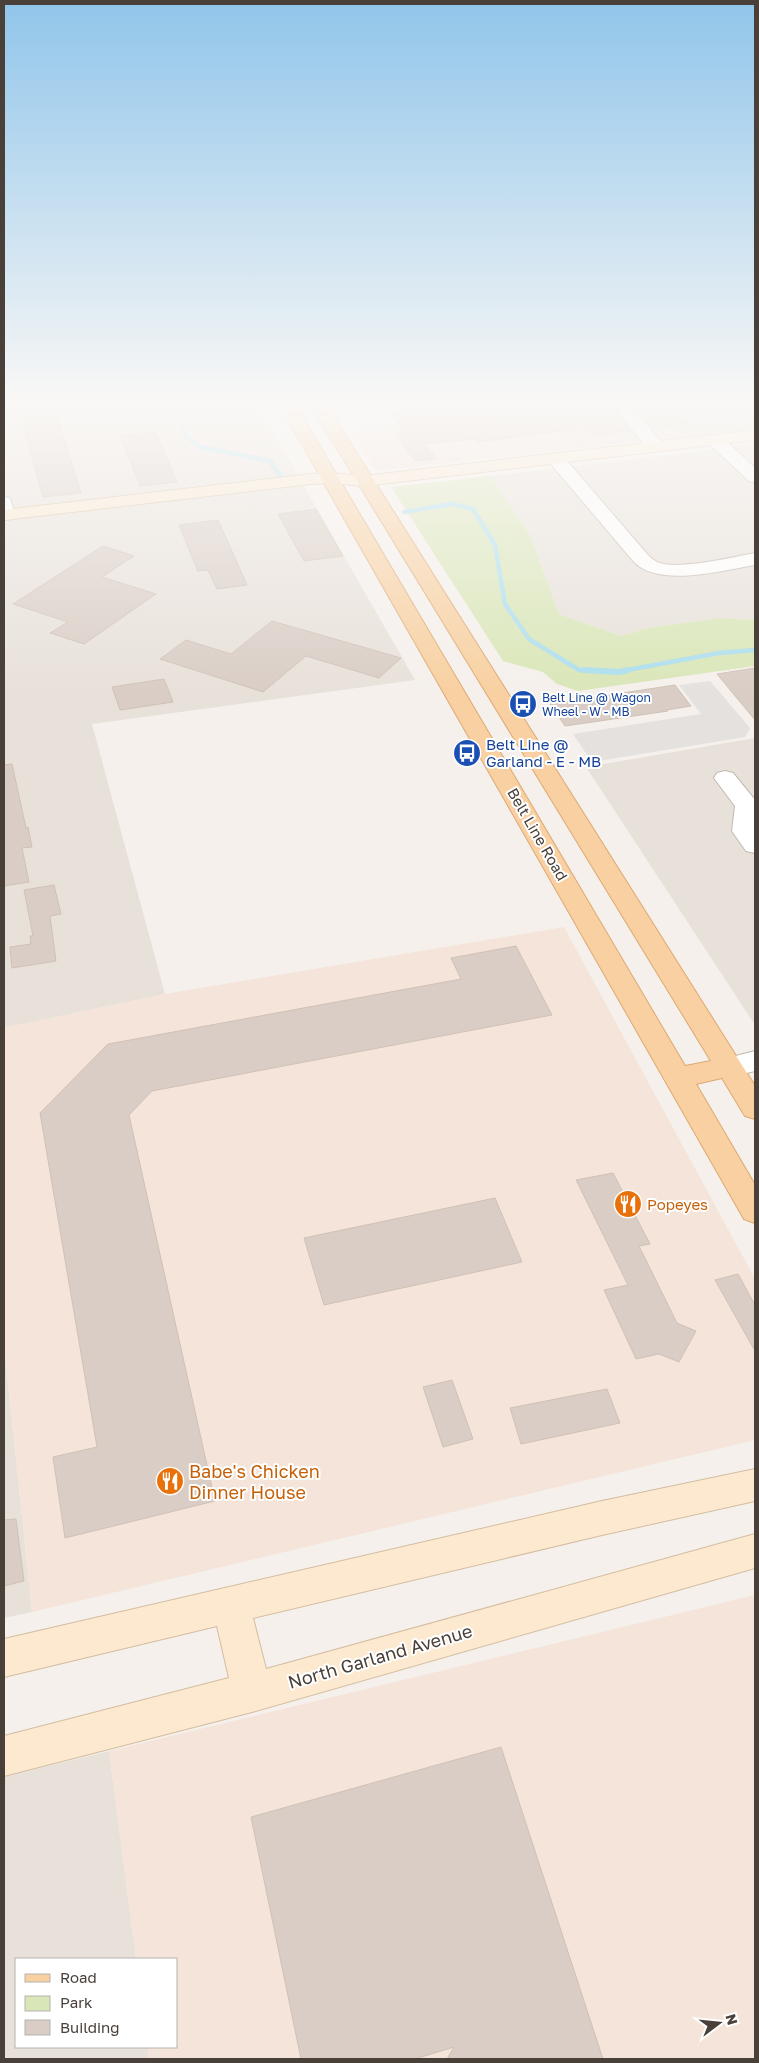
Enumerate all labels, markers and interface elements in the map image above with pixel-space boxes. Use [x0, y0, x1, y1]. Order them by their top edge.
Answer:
bus stop icon: Belt Line @ Wagon Wheel - W - MB [508, 689, 538, 719]
place label: Belt Line @ Wagon Wheel - W - MB [542, 690, 651, 719]
place label: Belt Line @ Garland - E - MB [486, 735, 601, 770]
bus stop icon: Belt Line @ Garland - E - MB [452, 738, 482, 768]
street label: Belt Line Road [504, 784, 572, 884]
restaurant icon: Popeyes [613, 1189, 643, 1219]
place label: Popeyes [647, 1195, 708, 1213]
place label: Babe's Chicken Dinner House [189, 1460, 320, 1503]
restaurant icon: Babe's Chicken Dinner House [155, 1466, 185, 1496]
street label: North Garland Avenue [285, 1619, 475, 1693]
legend [15, 1958, 178, 2048]
text: Road [60, 1968, 97, 1986]
text: Park [60, 1993, 93, 2011]
north arrow [694, 1998, 744, 2048]
text: N [722, 2012, 742, 2027]
text: Building [60, 2018, 120, 2036]

